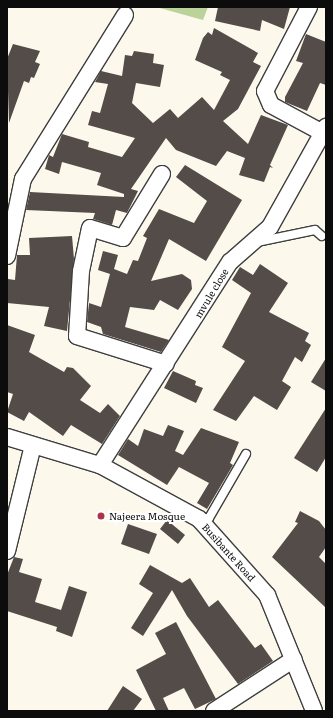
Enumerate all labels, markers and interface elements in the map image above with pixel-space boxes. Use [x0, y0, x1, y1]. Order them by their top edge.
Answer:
street label: mvule close [192, 266, 230, 320]
place label: Najeera Mosque [109, 510, 185, 522]
marker: Najeera Mosque [96, 511, 106, 521]
street label: Busibante Road [200, 521, 258, 583]

